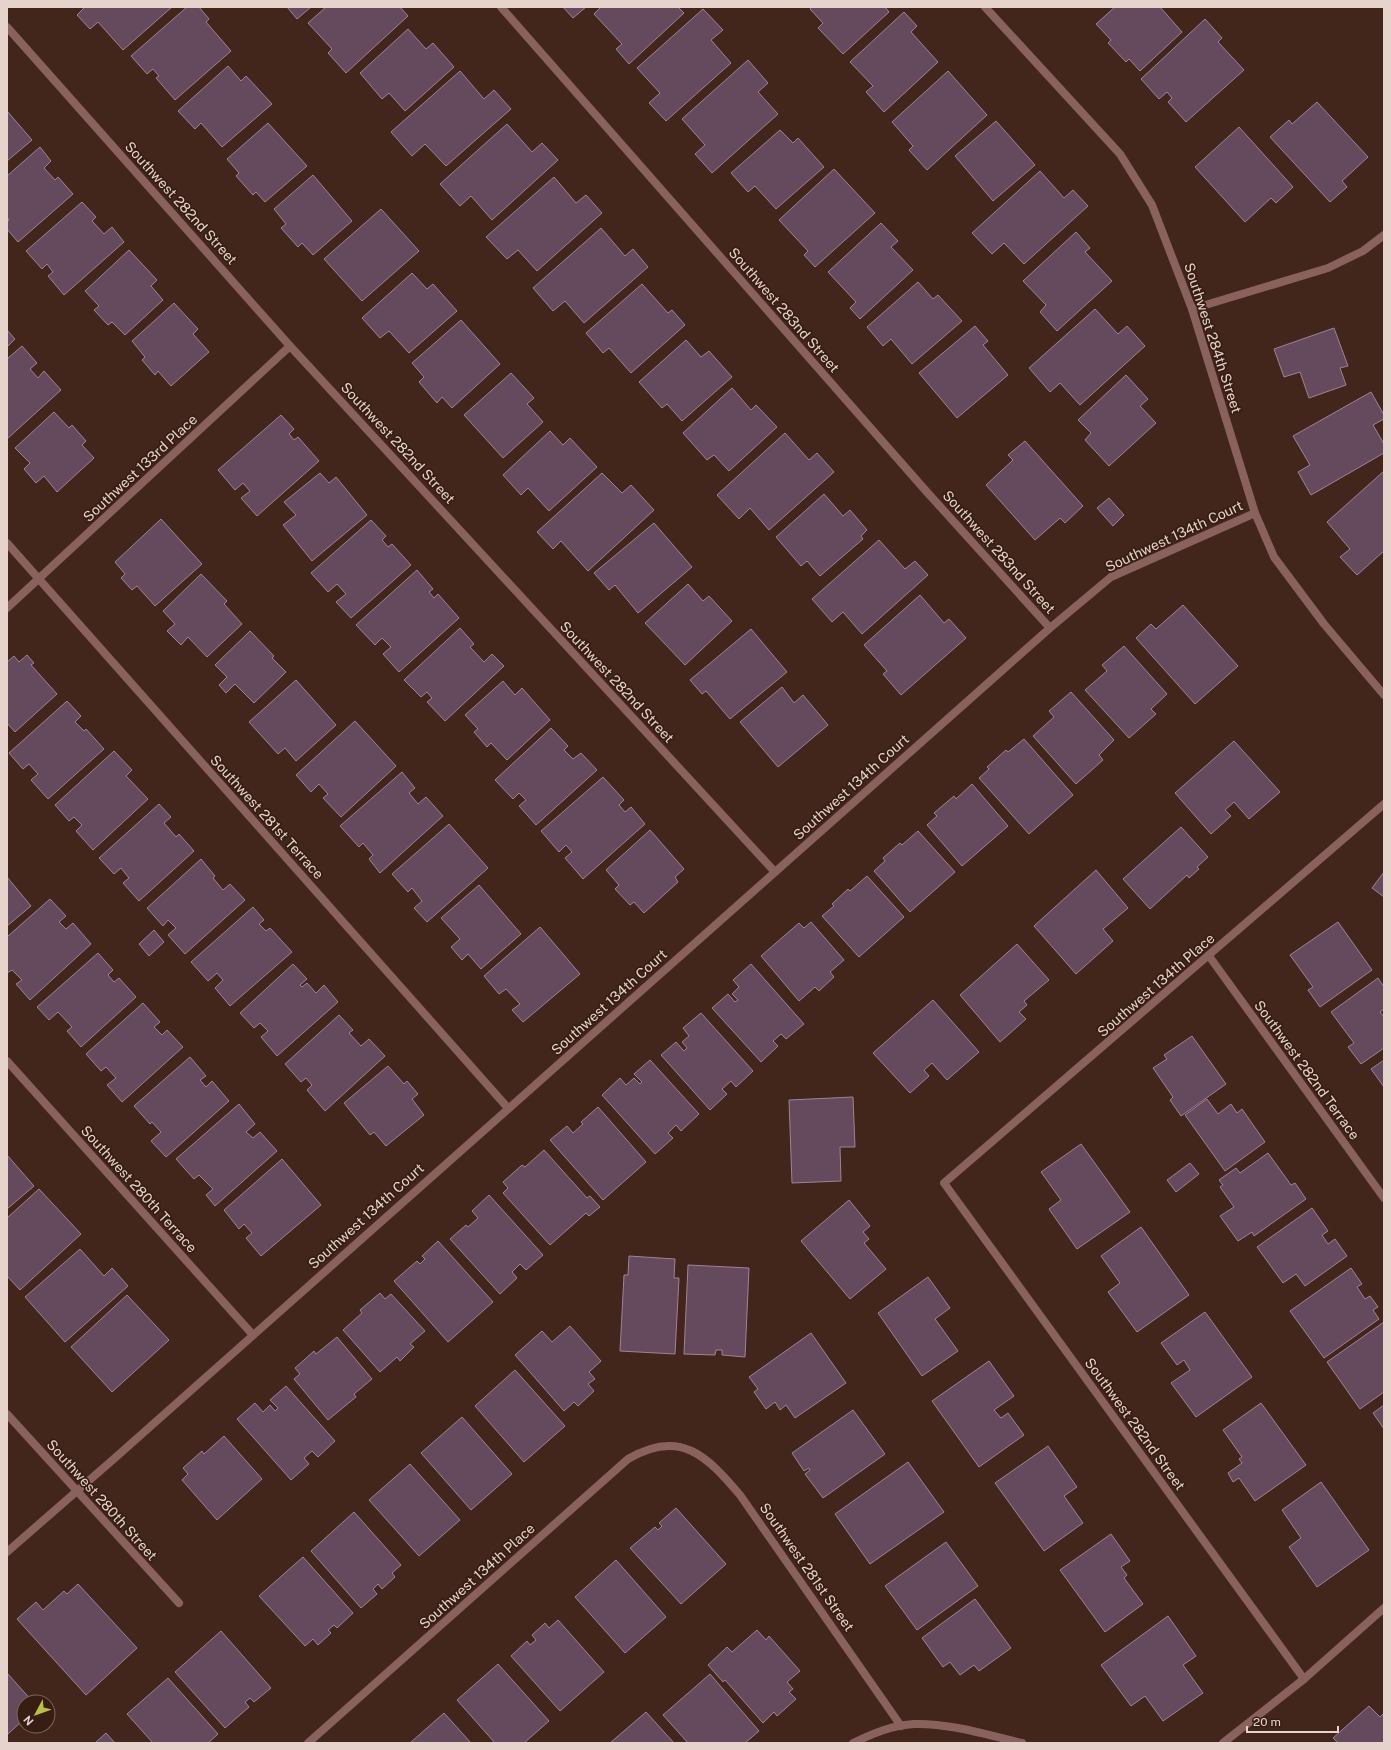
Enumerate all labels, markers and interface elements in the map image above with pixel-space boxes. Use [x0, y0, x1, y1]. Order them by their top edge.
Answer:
street label: Southwest 282nd Street [122, 138, 240, 268]
street label: Southwest 283nd Street [725, 244, 843, 376]
street label: Southwest 284th Street [1181, 261, 1245, 415]
street label: Southwest 282nd Street [338, 379, 458, 507]
street label: Southwest 133rd Place [80, 411, 200, 525]
street label: Southwest 283nd Street [940, 487, 1058, 617]
street label: Southwest 134th Court [1103, 497, 1245, 575]
street label: Southwest 282nd Street [557, 618, 677, 746]
street label: Southwest 134th Court [790, 731, 912, 843]
street label: Southwest 281st Terrace [207, 752, 327, 882]
street label: Southwest 134th Place [1094, 930, 1218, 1040]
street label: Southwest 134th Court [548, 946, 670, 1058]
street label: Southwest 282nd Terrace [1251, 997, 1363, 1143]
street label: Southwest 280th Terrace [78, 1122, 200, 1256]
street label: Southwest 134th Court [305, 1160, 427, 1272]
street label: Southwest 282nd Street [1082, 1355, 1188, 1493]
street label: Southwest 280th Street [44, 1436, 160, 1564]
street label: Southwest 281st Street [757, 1500, 857, 1634]
street label: Southwest 134th Place [416, 1520, 538, 1632]
north arrow [16, 1694, 56, 1734]
scale bar [1247, 1708, 1338, 1734]
text: N [21, 1713, 36, 1728]
text: 20 m [1253, 1715, 1281, 1729]

